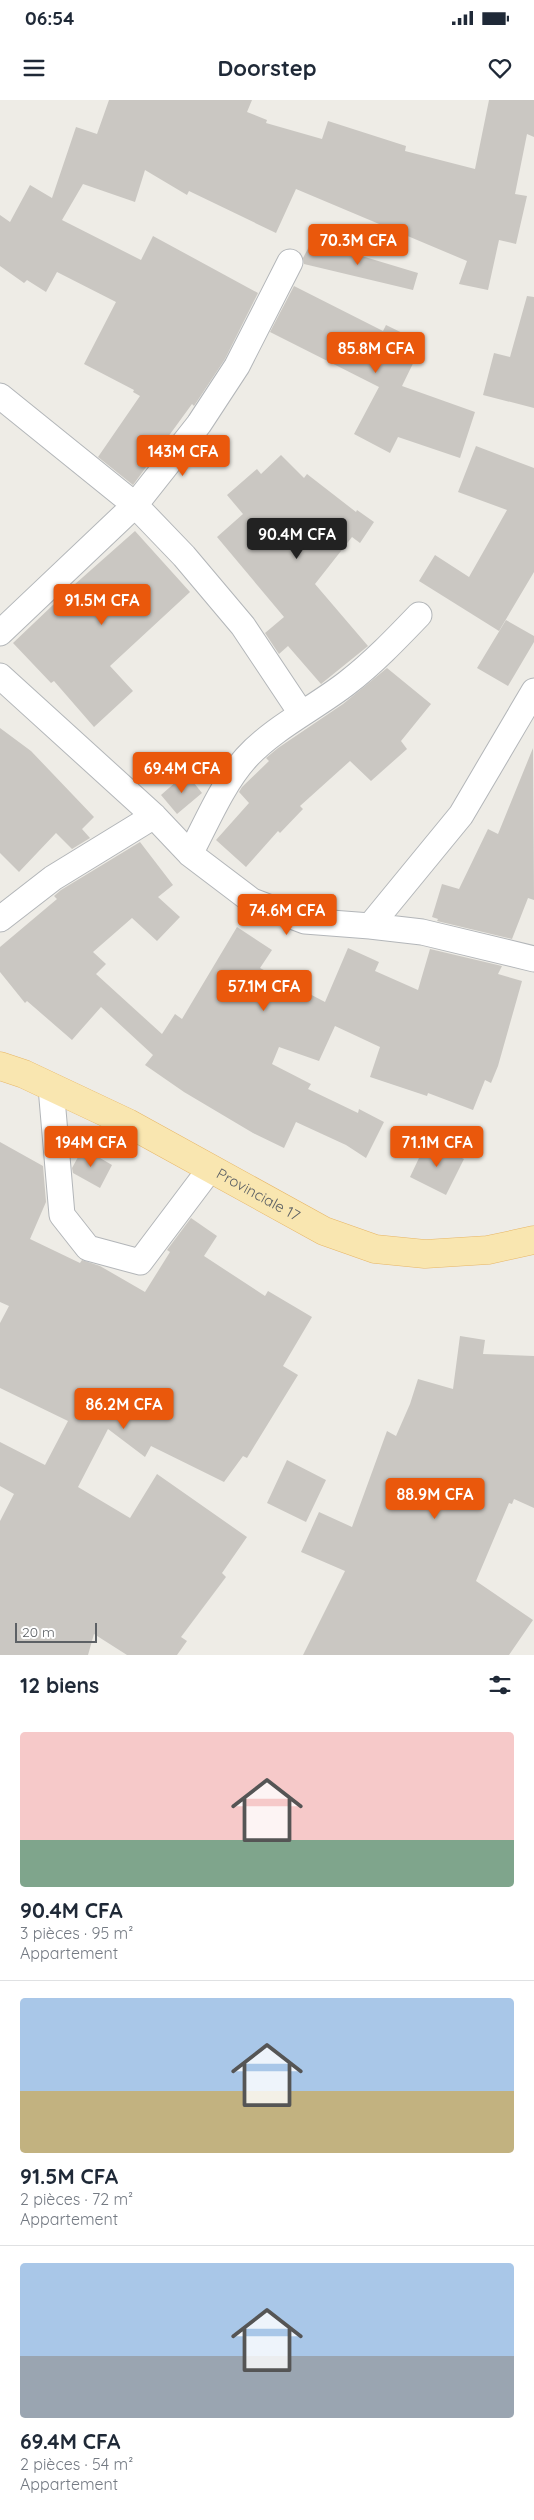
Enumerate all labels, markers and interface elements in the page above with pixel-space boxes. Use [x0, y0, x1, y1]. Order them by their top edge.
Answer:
text: 06:54 [25, 6, 74, 30]
icon: menu [20, 54, 48, 82]
text: Doorstep [217, 54, 317, 82]
icon: heart [486, 54, 514, 82]
pin: 70.3M CFA [301, 224, 415, 266]
text: 70.3M CFA [319, 230, 397, 250]
pin: 85.8M CFA [319, 332, 433, 374]
text: 85.8M CFA [338, 338, 414, 358]
pin: 143M CFA [131, 434, 235, 477]
text: 143M CFA [148, 441, 218, 461]
pin: 90.4M CFA [240, 518, 354, 560]
text: 90.4M CFA [258, 524, 336, 544]
pin: 91.5M CFA [45, 584, 159, 626]
text: 91.5M CFA [65, 590, 139, 610]
pin: 69.4M CFA [125, 752, 239, 794]
text: 69.4M CFA [144, 758, 220, 778]
pin: 74.6M CFA [230, 894, 344, 936]
text: 74.6M CFA [249, 900, 325, 920]
pin: 57.1M CFA [207, 970, 321, 1012]
text: 57.1M CFA [228, 976, 300, 996]
pin: 194M CFA [39, 1126, 143, 1168]
pin: 71.1M CFA [380, 1126, 494, 1168]
text: 194M CFA [55, 1132, 127, 1152]
text: 71.1M CFA [401, 1132, 473, 1152]
street label: Provinciale 17 [213, 1164, 304, 1225]
pin: 86.2M CFA [67, 1388, 181, 1430]
text: 86.2M CFA [85, 1394, 163, 1414]
pin: 88.9M CFA [378, 1478, 492, 1520]
text: 88.9M CFA [397, 1484, 473, 1504]
scale bar [15, 1620, 98, 1643]
text: 20 m [22, 1623, 55, 1641]
icon: filters [486, 1671, 514, 1699]
text: 12 biens [20, 1672, 99, 1698]
icon: home [222, 1765, 312, 1855]
text: 90.4M CFA [20, 1897, 123, 1923]
text: 3 pièces · 95 m² [20, 1923, 133, 1943]
text: Appartement [20, 1943, 118, 1963]
icon: home [222, 2030, 312, 2120]
text: 91.5M CFA [20, 2163, 118, 2189]
text: 2 pièces · 72 m² [20, 2189, 133, 2209]
text: Appartement [20, 2209, 118, 2229]
icon: home [222, 2295, 312, 2385]
text: 69.4M CFA [20, 2428, 120, 2454]
text: 2 pièces · 54 m² [20, 2454, 133, 2474]
text: Appartement [20, 2474, 118, 2494]

